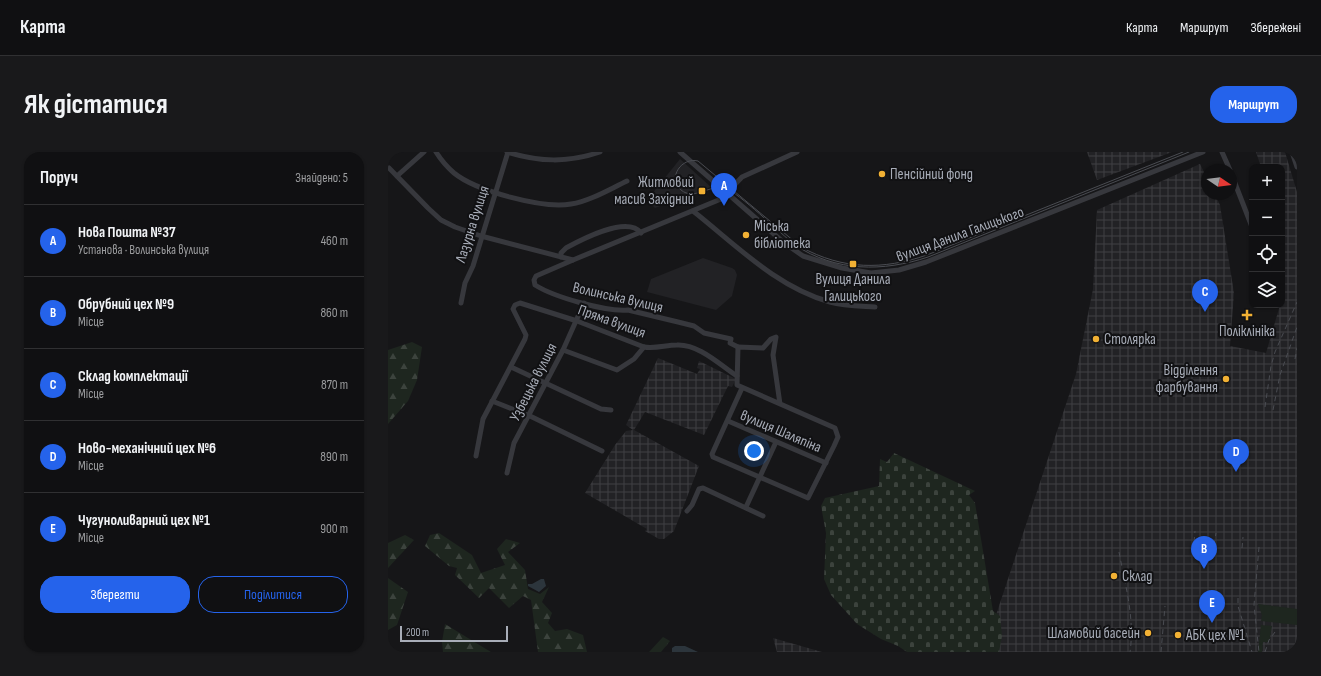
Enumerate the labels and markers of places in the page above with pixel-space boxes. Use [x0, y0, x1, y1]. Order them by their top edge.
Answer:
place label: Пенсійний фонд [890, 165, 973, 184]
marker: Пенсійний фонд [877, 169, 887, 179]
place label: Житловий масив Західний [614, 173, 694, 209]
pin: A [711, 173, 737, 206]
marker: Житловий масив Західний [697, 186, 707, 196]
place label: Міська бібліотека [754, 217, 811, 253]
marker: Міська бібліотека [741, 230, 751, 240]
marker: Вулиця Данила Галицького [848, 259, 858, 269]
place label: Вулиця Данила Галицького [815, 270, 891, 306]
pin: C [1192, 279, 1218, 312]
marker: Поліклініка [1241, 309, 1253, 321]
place label: Поліклініка [1219, 322, 1275, 341]
place label: Столярка [1104, 330, 1156, 349]
marker: Столярка [1091, 334, 1101, 344]
place label: Відділення фарбування [1156, 361, 1218, 397]
marker: Відділення фарбування [1221, 374, 1231, 384]
pin: D [1223, 439, 1249, 472]
pin: B [1191, 536, 1217, 569]
place label: Склад [1122, 567, 1153, 586]
marker: Склад [1109, 571, 1119, 581]
pin: E [1199, 590, 1225, 623]
place label: Шламовий басейн [1047, 624, 1140, 643]
place label: АБК цех №1 [1185, 626, 1246, 645]
marker: Шламовий басейн [1143, 628, 1153, 638]
marker: АБК цех №1 [1173, 630, 1183, 640]

